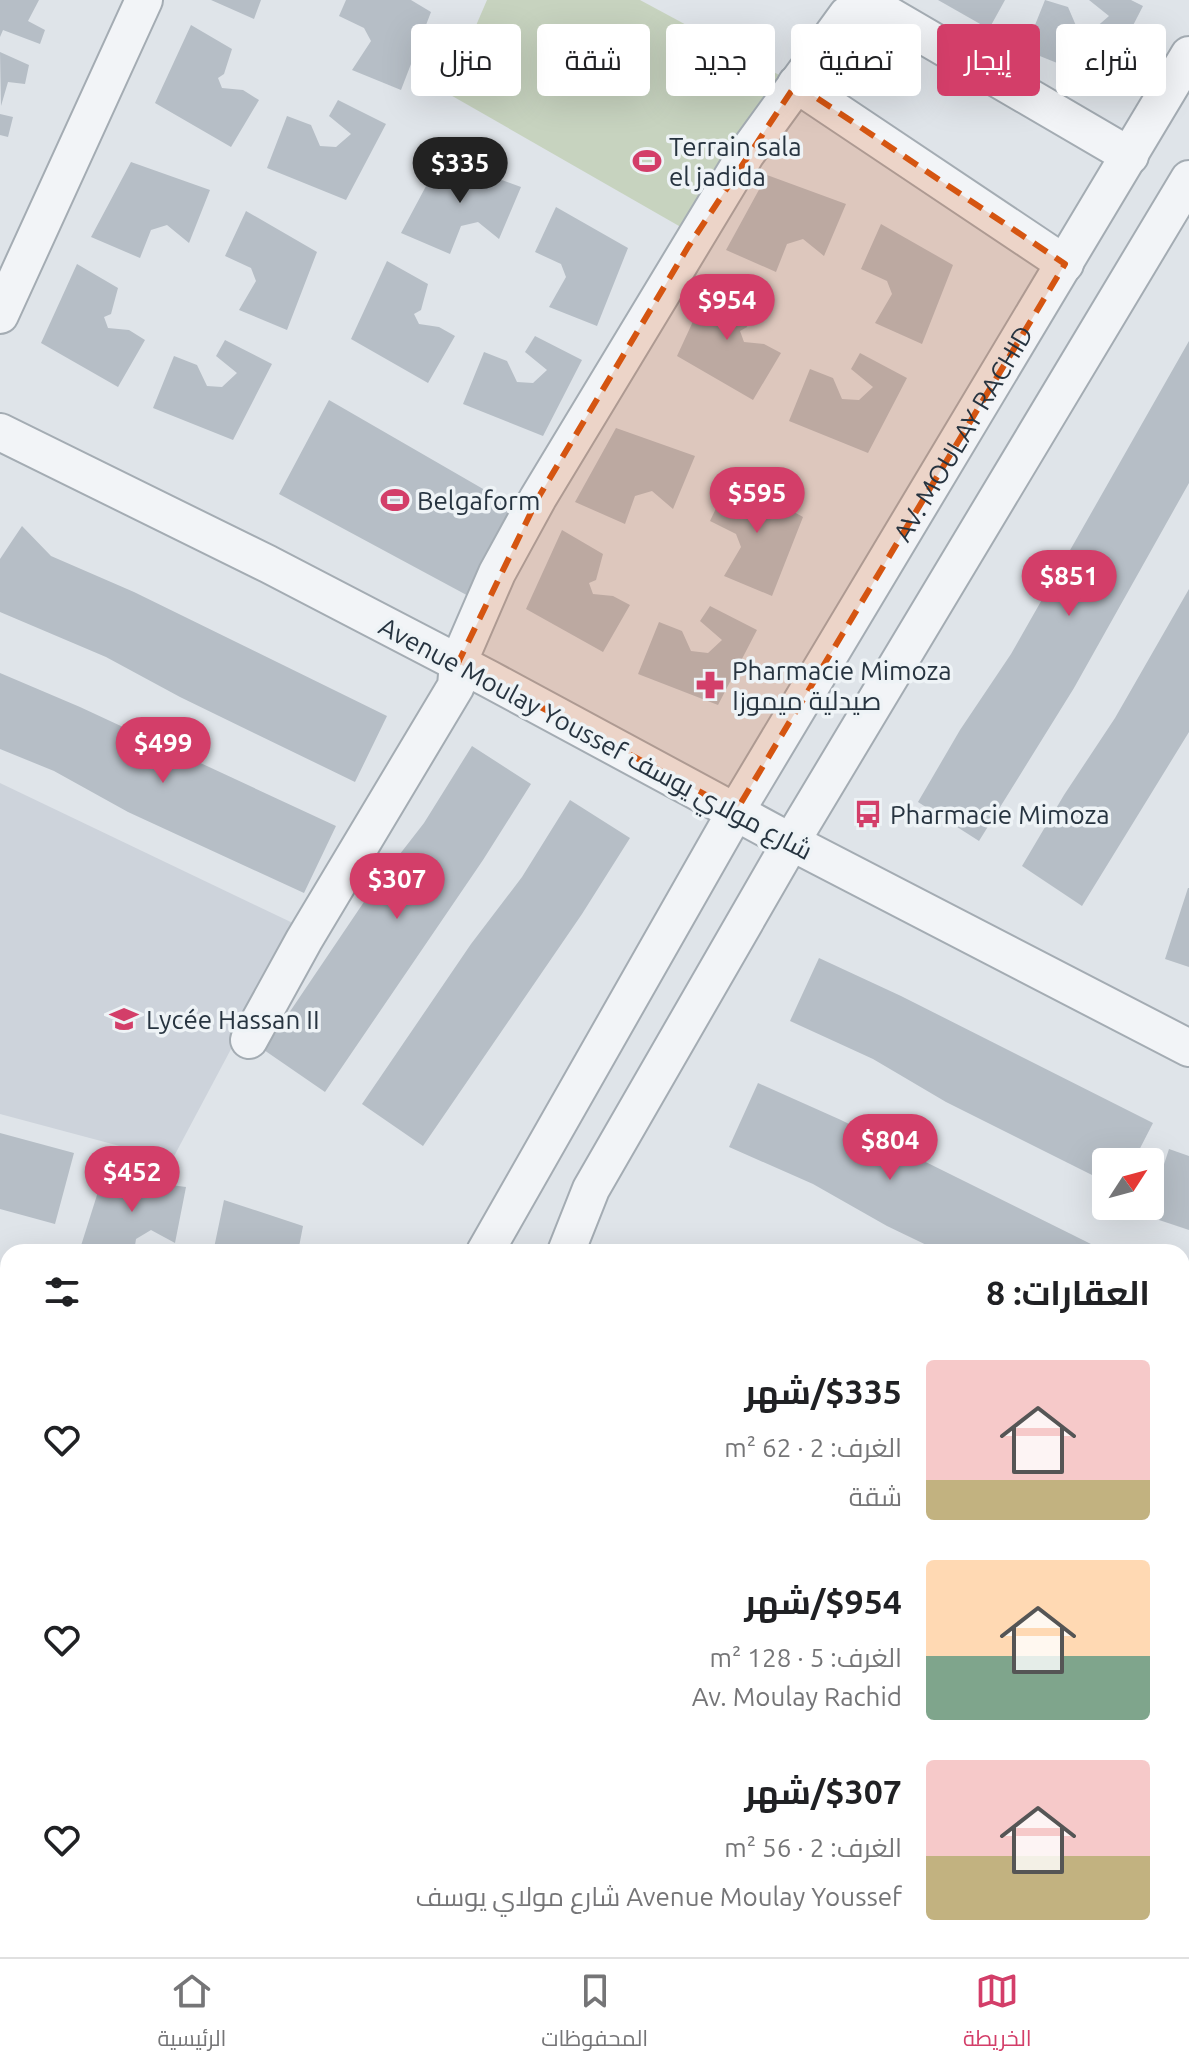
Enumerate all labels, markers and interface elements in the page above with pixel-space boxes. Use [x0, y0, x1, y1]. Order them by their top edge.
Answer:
chip: منزل [411, 24, 521, 96]
chip: شقة [537, 24, 650, 96]
chip: جديد [666, 24, 775, 96]
chip: تصفية [791, 24, 921, 96]
chip: إيجار [937, 24, 1040, 96]
chip: شراء [1056, 24, 1166, 96]
place label: Terrain sala el jadida [669, 132, 802, 191]
pin: $335 [413, 137, 507, 205]
sports icon: Terrain sala el jadida [632, 146, 662, 176]
text: $335 [431, 148, 489, 177]
pin: $954 [680, 274, 774, 342]
text: $954 [698, 285, 756, 314]
street label: AV. MOULAY RACHID [887, 320, 1038, 546]
pin: $595 [710, 467, 804, 535]
text: $595 [728, 478, 786, 507]
sports icon: Belgaform [380, 485, 410, 515]
place label: Belgaform [417, 486, 540, 515]
pin: $851 [1022, 550, 1116, 618]
text: $851 [1040, 561, 1098, 590]
street label: Avenue Moulay Youssef شارع مولاي يوسف [372, 611, 818, 870]
place label: Pharmacie Mimoza صيدلية ميموزا [732, 656, 952, 716]
pharmacy icon: Pharmacie Mimoza صيدلية ميموزا [695, 670, 725, 700]
pin: $499 [116, 717, 210, 785]
text: $499 [134, 728, 192, 757]
bus stop icon: Pharmacie Mimoza [853, 799, 883, 829]
place label: Pharmacie Mimoza [890, 800, 1110, 829]
pin: $307 [350, 853, 444, 921]
text: $307 [368, 864, 426, 893]
school or university icon: Lycée Hassan II [109, 1004, 139, 1034]
place label: Lycée Hassan II [146, 1005, 320, 1034]
pin: $804 [843, 1114, 937, 1182]
text: $804 [861, 1125, 919, 1154]
pin: $452 [85, 1146, 179, 1214]
north arrow [1092, 1148, 1164, 1220]
map controls [1092, 1148, 1164, 1220]
text: $452 [103, 1157, 161, 1186]
icon: filters [40, 1270, 84, 1314]
text: العقارات: 8 [986, 1273, 1150, 1311]
text: $335/شهر [744, 1372, 902, 1410]
icon: home [990, 1392, 1086, 1488]
icon: heart [40, 1418, 84, 1462]
text: الغرف: 2 · 62 m² [724, 1433, 902, 1462]
text: شقة [849, 1482, 902, 1511]
text: $954/شهر [744, 1582, 902, 1620]
icon: home [990, 1592, 1086, 1688]
icon: heart [40, 1618, 84, 1662]
text: الغرف: 5 · 128 m² [710, 1643, 902, 1672]
text: Av. Moulay Rachid [692, 1682, 902, 1711]
text: $307/شهر [744, 1772, 902, 1810]
icon: home [990, 1792, 1086, 1888]
icon: heart [40, 1818, 84, 1862]
text: الغرف: 2 · 56 m² [724, 1833, 902, 1862]
text: Avenue Moulay Youssef شارع مولاي يوسف [415, 1882, 902, 1911]
tab: الرئيسية [157, 1969, 226, 2059]
tab: المحفوظات [541, 1969, 648, 2059]
tab: الخريطة [963, 1969, 1032, 2059]

